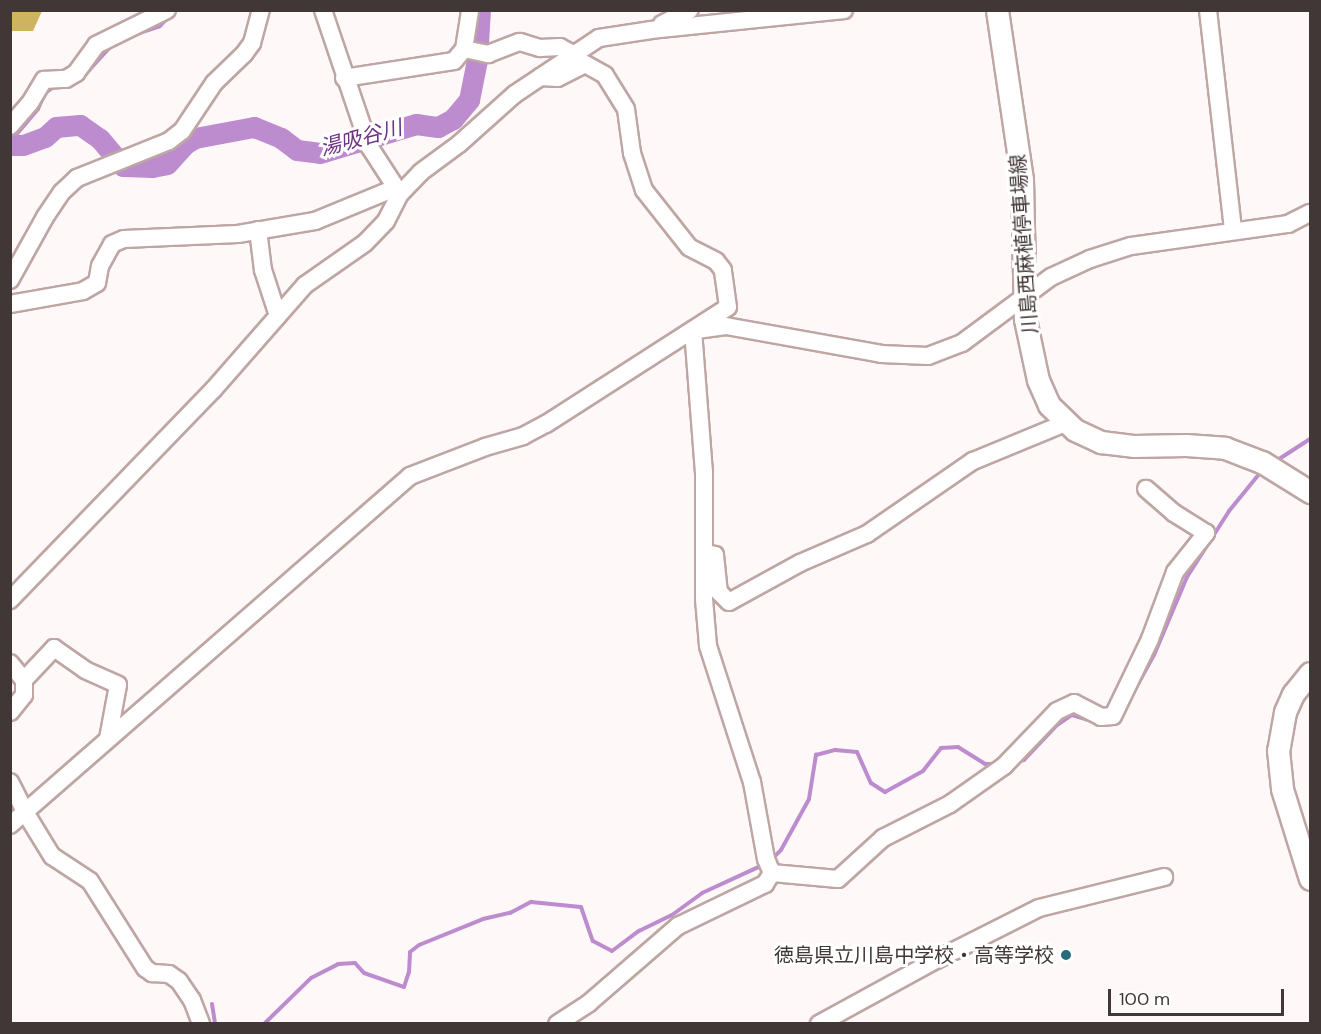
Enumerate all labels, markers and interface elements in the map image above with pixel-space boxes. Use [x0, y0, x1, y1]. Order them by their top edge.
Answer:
water label: 湯吸谷川 [317, 115, 405, 161]
street label: 川島西麻植停車場線 [1006, 153, 1042, 335]
place label: 徳島県立川島中学校・高等学校 [774, 943, 1054, 967]
marker: 徳島県立川島中学校・高等学校 [1059, 948, 1073, 962]
scale bar [1111, 977, 1286, 1015]
text: 100 m [1119, 987, 1170, 1011]

